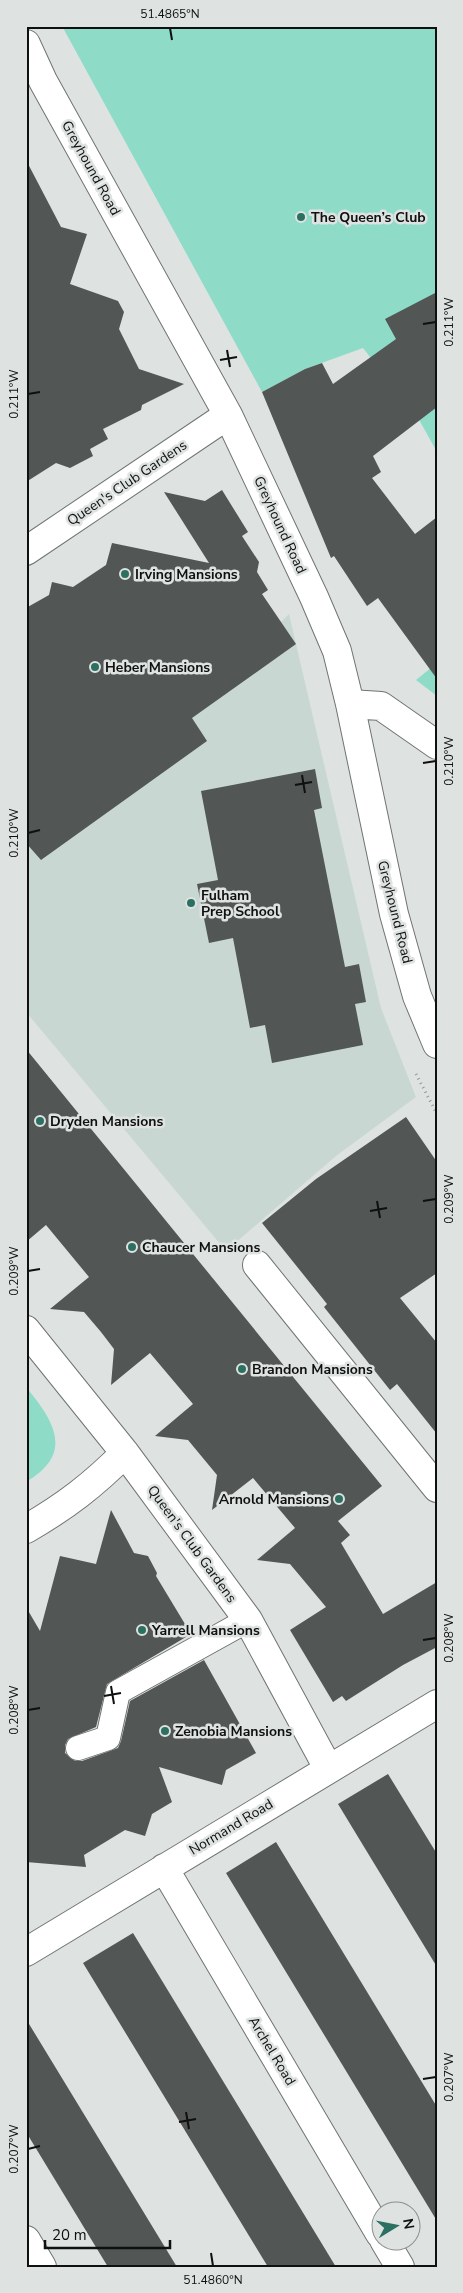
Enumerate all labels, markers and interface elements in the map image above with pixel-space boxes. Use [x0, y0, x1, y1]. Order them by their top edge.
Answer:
text: 51.4865°N [140, 6, 200, 22]
street label: Greyhound Road [57, 117, 125, 219]
place label: The Queen’s Club [311, 208, 426, 227]
marker: The Queen’s Club [295, 211, 307, 223]
text: 0.211°W [441, 297, 457, 347]
text: 0.211°W [6, 369, 22, 419]
street label: Queen's Club Gardens [63, 436, 191, 530]
street label: Greyhound Road [249, 473, 311, 577]
place label: Irving Mansions [135, 565, 238, 584]
marker: Irving Mansions [119, 568, 131, 580]
place label: Heber Mansions [105, 658, 210, 677]
marker: Heber Mansions [89, 661, 101, 673]
text: 0.210°W [441, 736, 457, 786]
text: 0.210°W [6, 808, 22, 858]
street label: Greyhound Road [373, 859, 417, 965]
place label: Fulham Prep School [201, 886, 280, 921]
marker: Fulham Prep School [185, 897, 197, 909]
place label: Dryden Mansions [50, 1112, 163, 1131]
marker: Dryden Mansions [34, 1115, 46, 1127]
text: 0.209°W [441, 1174, 457, 1224]
place label: Chaucer Mansions [142, 1238, 260, 1257]
marker: Chaucer Mansions [126, 1241, 138, 1253]
text: 0.209°W [6, 1246, 22, 1296]
place label: Brandon Mansions [252, 1360, 373, 1379]
marker: Brandon Mansions [236, 1363, 248, 1375]
street label: Queen's Club Gardens [143, 1481, 241, 1607]
place label: Arnold Mansions [219, 1490, 329, 1509]
marker: Arnold Mansions [333, 1493, 345, 1505]
text: 0.208°W [441, 1613, 457, 1663]
place label: Yarrell Mansions [151, 1621, 260, 1640]
marker: Yarrell Mansions [136, 1624, 148, 1636]
text: 0.208°W [6, 1685, 22, 1735]
place label: Zenobia Mansions [175, 1722, 292, 1741]
marker: Zenobia Mansions [159, 1725, 171, 1737]
street label: Normand Road [185, 1794, 277, 1860]
street label: Archel Road [244, 2013, 300, 2089]
text: 0.207°W [441, 2052, 457, 2102]
text: 0.207°W [6, 2124, 22, 2174]
north arrow [370, 2200, 420, 2250]
text: N [398, 2217, 419, 2231]
scale bar [45, 2218, 170, 2250]
text: 20 m [52, 2225, 87, 2245]
text: 51.4860°N [183, 2272, 243, 2288]

